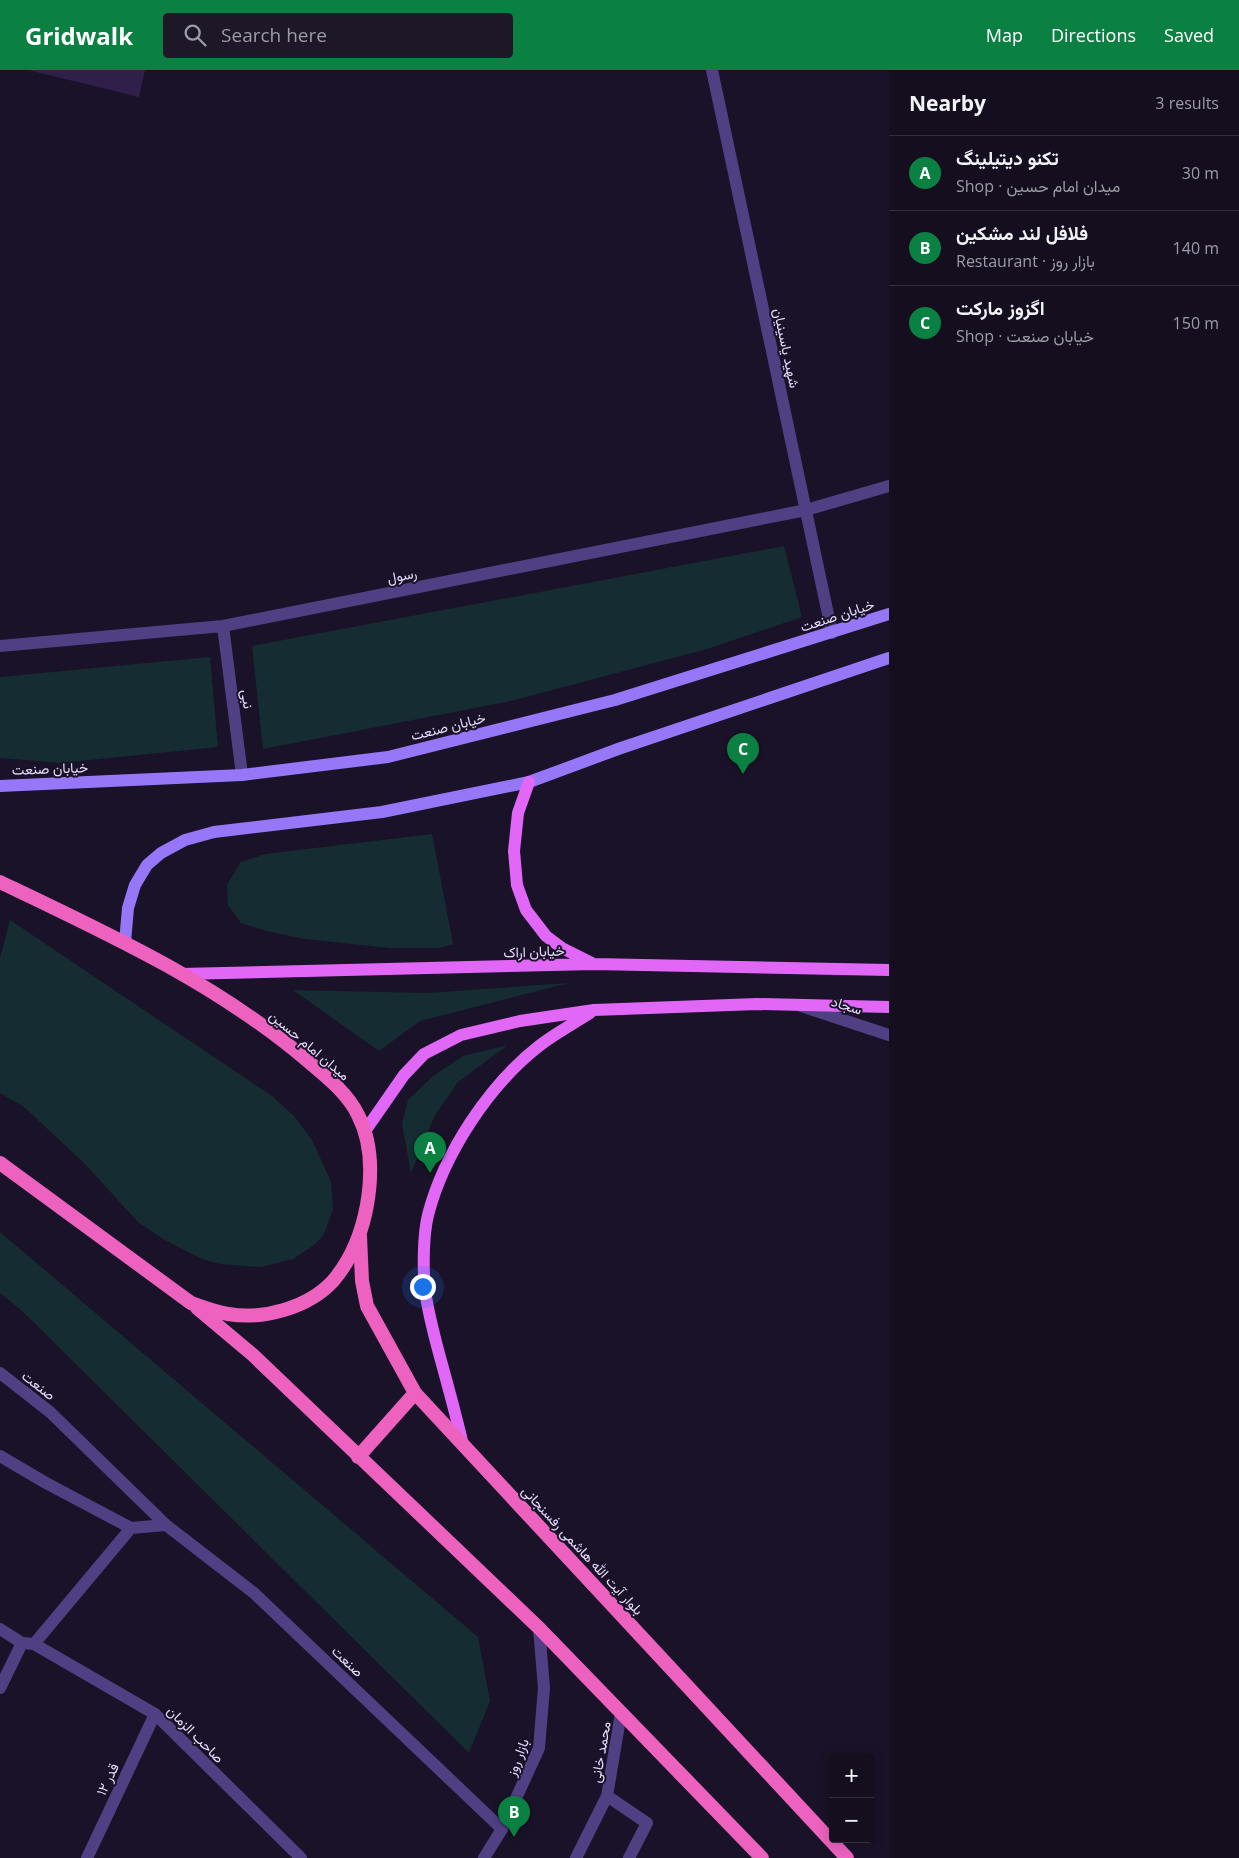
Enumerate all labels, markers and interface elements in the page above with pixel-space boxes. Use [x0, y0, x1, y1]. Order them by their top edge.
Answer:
search box [163, 13, 513, 58]
text: Gridwalk [25, 19, 133, 52]
icon: search [181, 21, 209, 49]
text: Search here [221, 22, 327, 48]
text: Map [986, 23, 1023, 47]
text: Directions [1051, 23, 1136, 47]
text: Saved [1164, 23, 1214, 47]
text: Nearby [909, 89, 986, 117]
text: 3 results [1155, 92, 1219, 114]
text: تکنو دیتیلینگ [956, 145, 1059, 171]
text: A [919, 162, 931, 184]
text: 30 m [1182, 162, 1219, 184]
text: Shop · میدان امام حسین [956, 175, 1120, 197]
text: فلافل لند مشکین [956, 220, 1088, 246]
text: B [920, 237, 930, 259]
text: 140 m [1173, 237, 1219, 259]
text: Restaurant · بازار روز [956, 250, 1095, 272]
text: اگزوز مارکت [956, 295, 1045, 321]
street label: شهید یاسینیان [769, 306, 805, 390]
text: C [920, 312, 930, 334]
text: 150 m [1173, 312, 1219, 334]
text: Shop · خیابان صنعت [956, 325, 1094, 347]
street label: رسول [386, 563, 419, 588]
street label: خیابان صنعت [798, 594, 876, 636]
street label: نبی [237, 688, 259, 710]
street label: خیابان صنعت [409, 708, 487, 744]
pin: C [727, 733, 759, 774]
street label: خیابان صنعت [11, 757, 89, 779]
street label: خیابان اراک [503, 940, 565, 962]
street label: سجاد [829, 991, 865, 1019]
street label: میدان امام حسین [266, 1006, 354, 1084]
pin: A [414, 1132, 446, 1173]
your location [410, 1274, 436, 1300]
street label: صنعت [18, 1366, 60, 1404]
street label: بلوار آیت الله هاشمی رفسنجانی [518, 1481, 648, 1619]
street label: صنعت [328, 1641, 368, 1681]
street label: صاحب الزمان [163, 1701, 229, 1767]
street label: محمد خانی [585, 1720, 615, 1784]
street label: بازار روز [501, 1735, 533, 1779]
map controls [829, 1753, 874, 1843]
button: + [829, 1753, 874, 1798]
street label: قدر ۱۲ [91, 1760, 123, 1798]
pin: B [498, 1796, 530, 1837]
button: − [829, 1798, 874, 1843]

